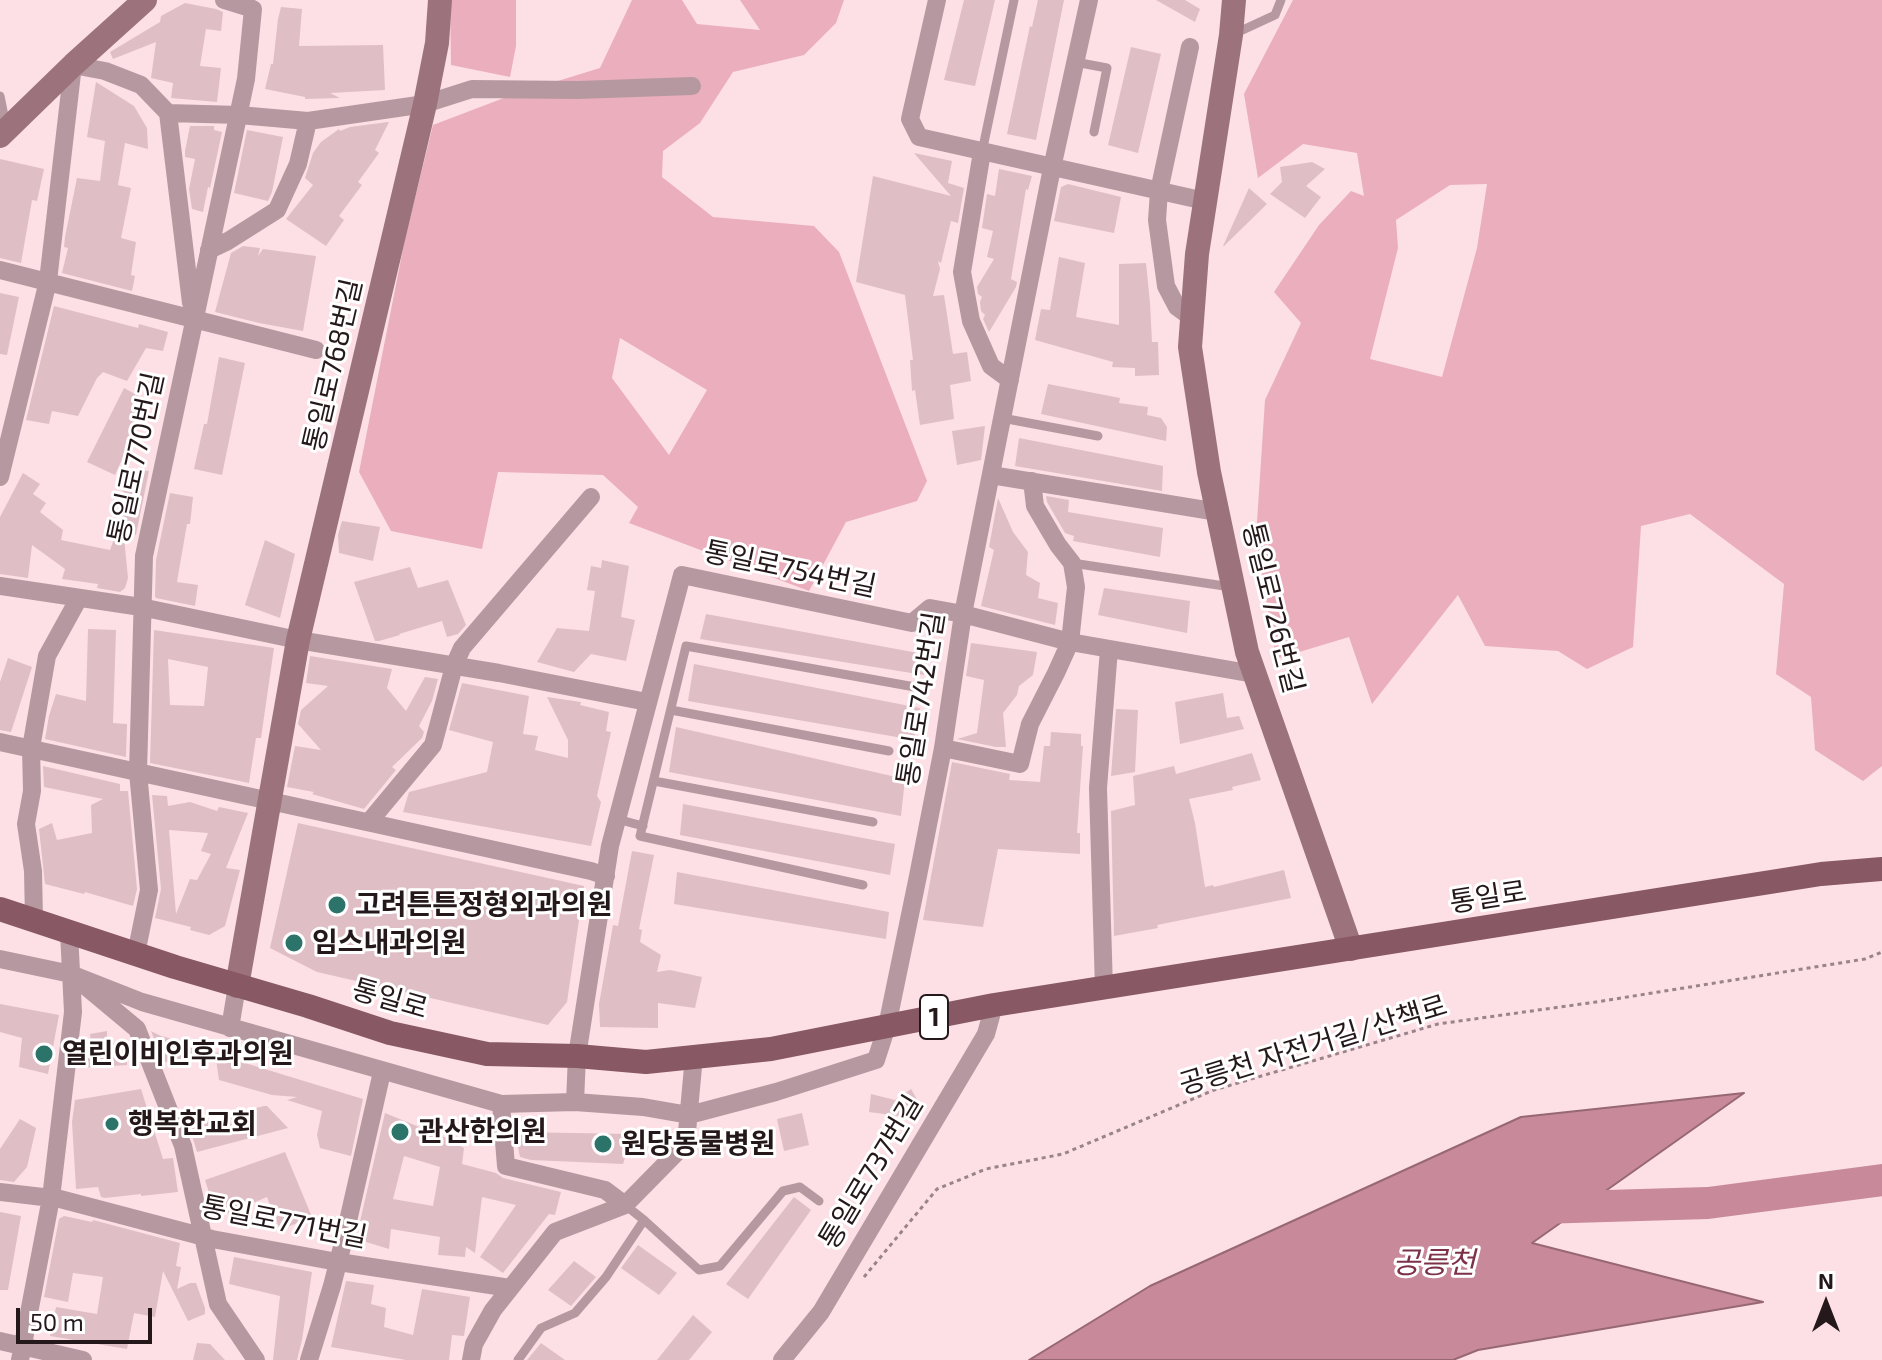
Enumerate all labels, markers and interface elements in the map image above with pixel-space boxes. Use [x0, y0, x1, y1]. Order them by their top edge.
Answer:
street label: 통일로768번길 [297, 275, 369, 455]
street label: 통일로770번길 [101, 369, 171, 547]
street label: 통일로726번길 [1236, 519, 1310, 697]
street label: 통일로754번길 [701, 534, 879, 604]
street label: 통일로742번길 [891, 609, 951, 789]
street label: 통일로 [1447, 874, 1529, 920]
place label: 고려튼튼정형외과의원 [355, 888, 613, 922]
marker: 고려튼튼정형외과의원 [326, 894, 348, 916]
place label: 임스내과의원 [312, 926, 467, 960]
marker: 임스내과의원 [283, 932, 305, 954]
street label: 통일로 [348, 972, 432, 1026]
street label: 공릉천 자전거길/산책로 [1175, 988, 1451, 1102]
road number: 1 [920, 995, 948, 1039]
place label: 열린이비인후과의원 [62, 1037, 294, 1071]
marker: 열린이비인후과의원 [33, 1043, 55, 1065]
street label: 통일로737번길 [812, 1089, 930, 1255]
place label: 행복한교회 [128, 1107, 257, 1141]
marker: 행복한교회 [103, 1115, 121, 1133]
place label: 관산한의원 [418, 1115, 547, 1149]
marker: 관산한의원 [389, 1121, 411, 1143]
place label: 원당동물병원 [621, 1127, 776, 1161]
marker: 원당동물병원 [592, 1133, 614, 1155]
street label: 통일로771번길 [198, 1189, 370, 1255]
water label: 공릉천 [1393, 1245, 1475, 1281]
north arrow [1786, 1264, 1866, 1344]
text: N [1818, 1267, 1834, 1293]
scale bar [20, 1292, 156, 1342]
text: 50 m [30, 1307, 84, 1336]

